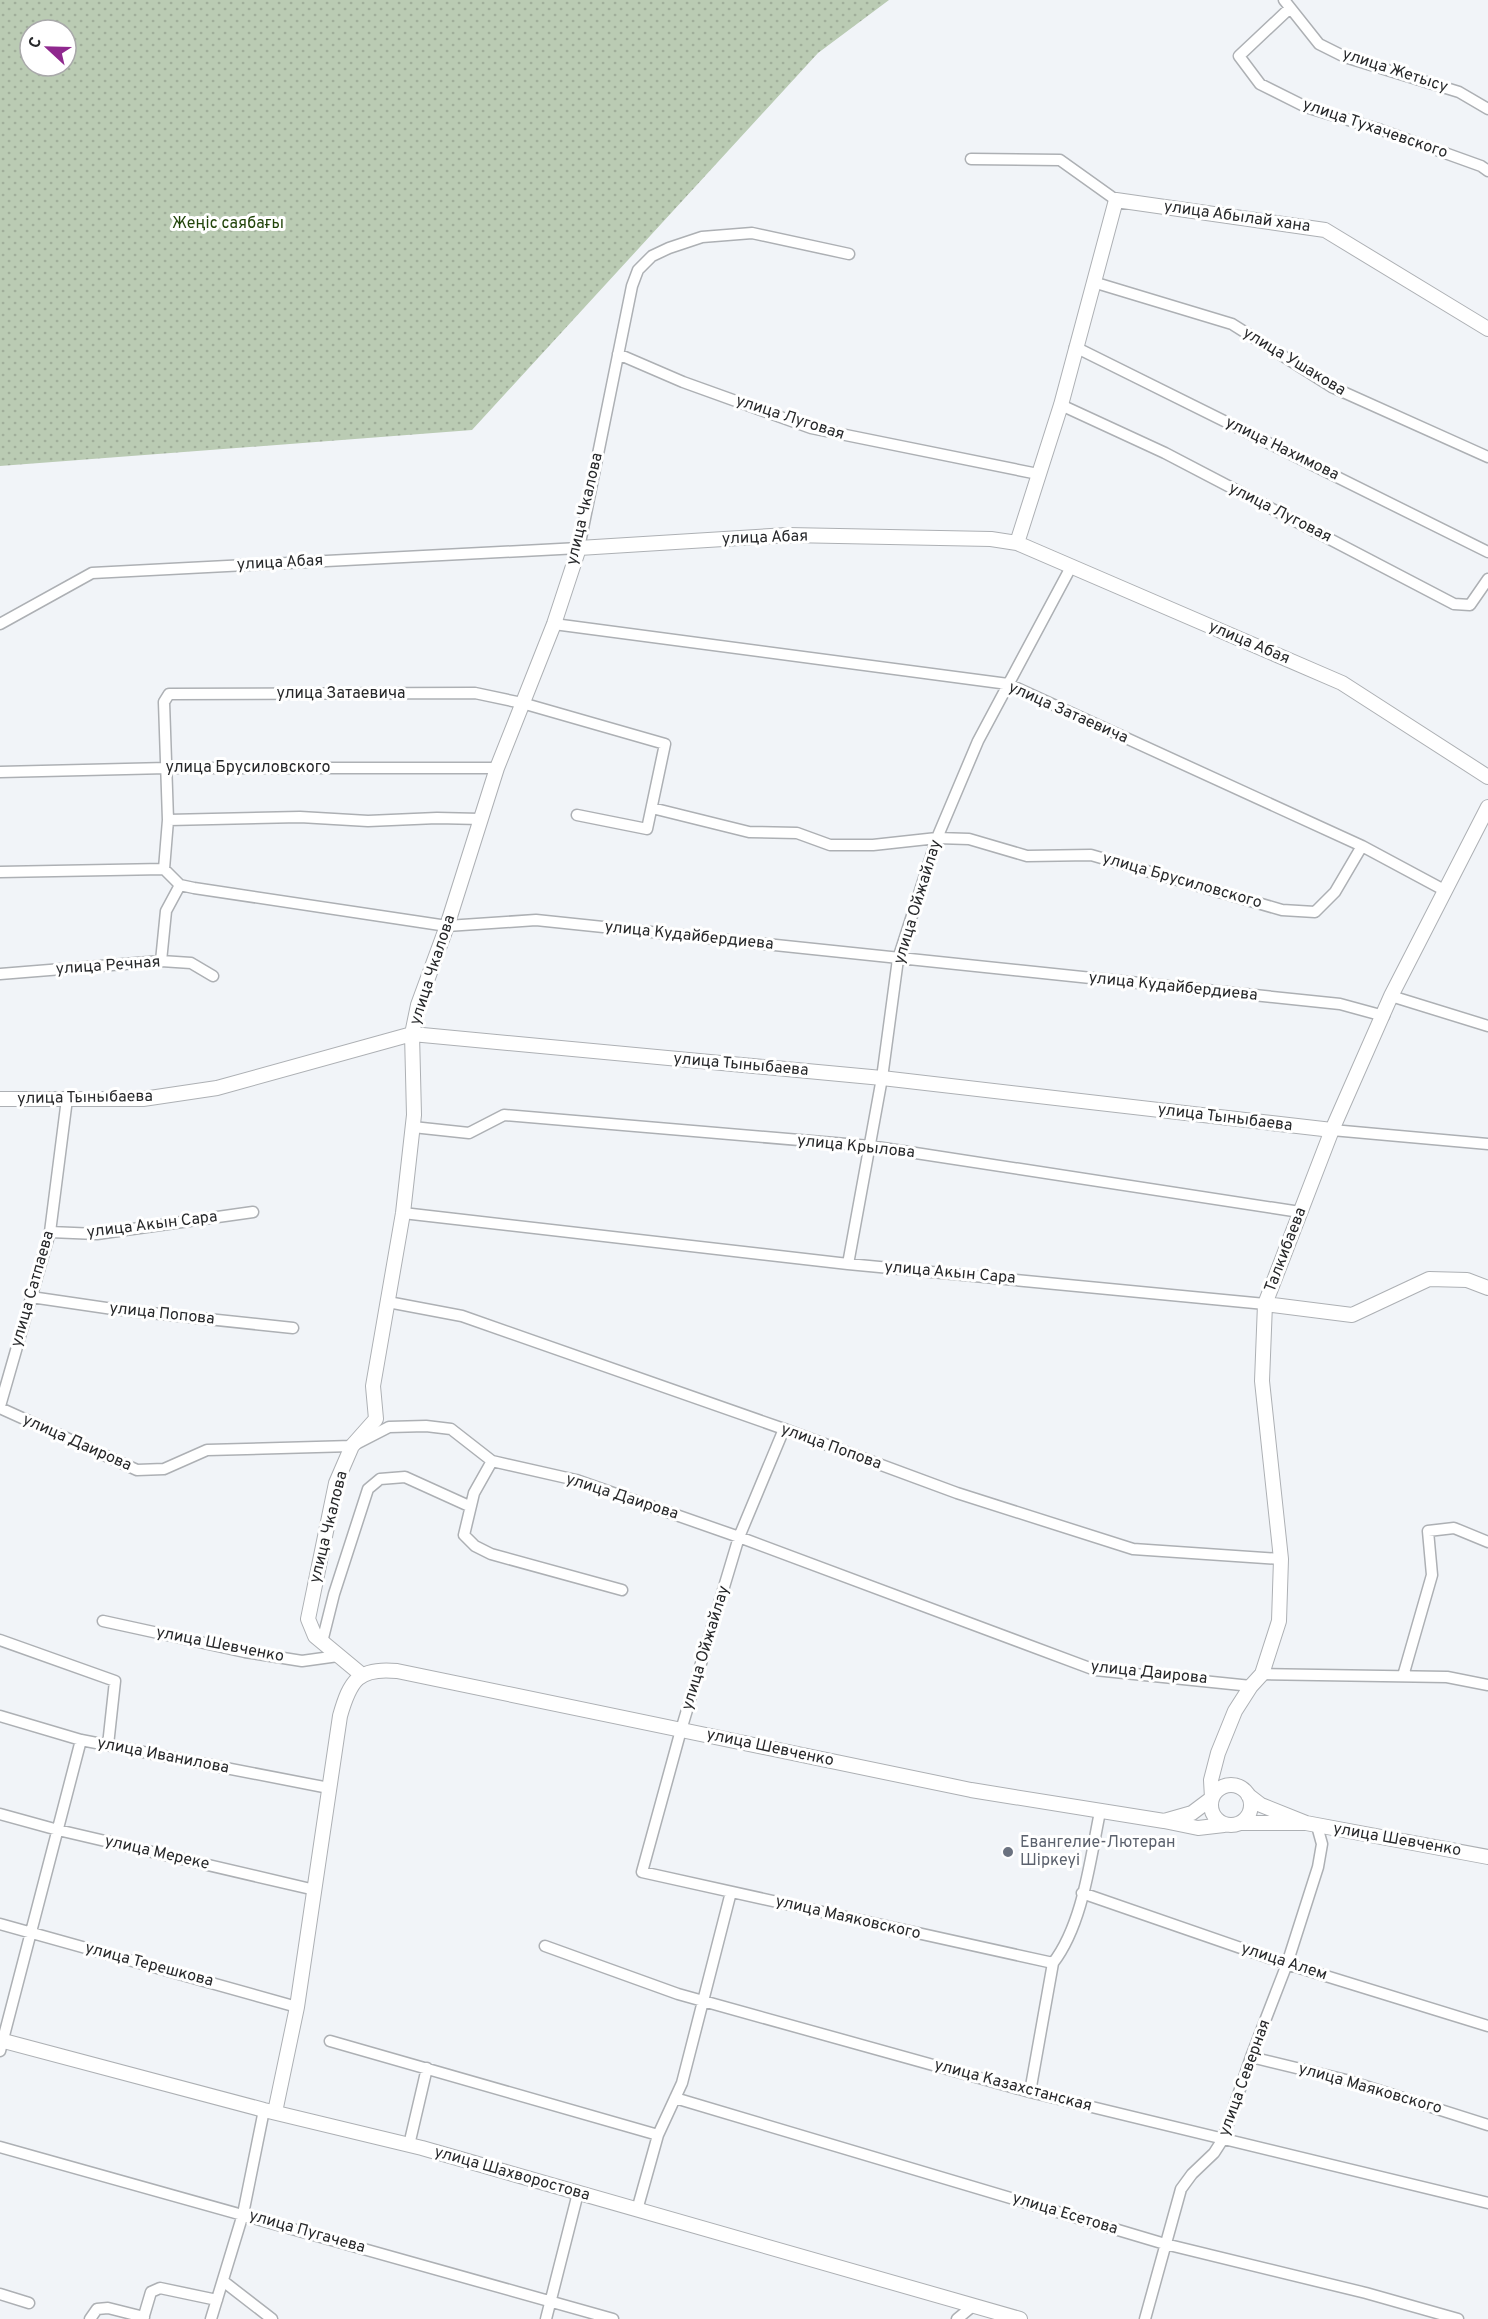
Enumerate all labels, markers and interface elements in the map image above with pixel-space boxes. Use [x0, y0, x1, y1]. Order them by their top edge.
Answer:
north arrow [18, 18, 78, 78]
text: С [25, 35, 47, 52]
street label: улица Жетысу [1340, 45, 1450, 97]
street label: улица Тухачевского [1300, 95, 1450, 163]
street label: улица Абылай хана [1162, 197, 1312, 237]
park label: Жеңіс саябағы [172, 214, 284, 234]
street label: улица Ушакова [1239, 323, 1349, 401]
street label: улица Луговая [733, 391, 847, 445]
street label: улица Нахимова [1222, 413, 1342, 485]
street label: улица Чкалова [562, 451, 608, 567]
street label: улица Луговая [1225, 478, 1335, 548]
street label: улица Абая [721, 526, 809, 550]
street label: улица Абая [236, 551, 324, 575]
street label: улица Абая [1205, 617, 1293, 669]
street label: улица Затаевича [1005, 678, 1131, 748]
street label: улица Затаевича [276, 684, 406, 704]
street label: улица Брусиловского [165, 758, 331, 778]
street label: улица Ойжайлау [890, 837, 946, 967]
street label: улица Брусиловского [1100, 849, 1264, 913]
street label: улица Чкалова [406, 912, 460, 1028]
street label: улица Кудайбердиева [604, 917, 774, 955]
street label: улица Речная [55, 952, 161, 980]
street label: улица Кудайбердиева [1088, 968, 1258, 1006]
street label: улица Тыныбаева [673, 1049, 809, 1081]
street label: улица Тыныбаева [17, 1087, 153, 1109]
street label: улица Тыныбаева [1156, 1100, 1294, 1136]
street label: улица Крылова [796, 1131, 916, 1163]
street label: Талкибаева [1261, 1205, 1311, 1295]
street label: улица Акын Сара [85, 1207, 219, 1243]
street label: улица Сатпаева [7, 1229, 59, 1349]
street label: улица Акын Сара [884, 1257, 1016, 1289]
street label: улица Попова [108, 1299, 216, 1329]
street label: улица Даирова [19, 1410, 135, 1476]
street label: улица Попова [778, 1420, 884, 1474]
street label: улица Чкалова [305, 1469, 353, 1585]
street label: улица Даирова [563, 1469, 681, 1525]
street label: улица Ойжайлау [678, 1583, 734, 1713]
street label: улица Шевченко [154, 1623, 286, 1667]
street label: улица Даирова [1090, 1657, 1208, 1689]
street label: улица Шевченко [704, 1725, 836, 1771]
street label: улица Иванилова [95, 1733, 231, 1779]
street label: улица Шевченко [1331, 1819, 1463, 1861]
street label: улица Мереке [103, 1831, 211, 1875]
place label: Евангелие-Лютеран Шіркеуі [1020, 1833, 1176, 1871]
marker: Евангелие-Лютеран Шіркеуі [1001, 1845, 1015, 1859]
street label: улица Маяковского [773, 1892, 923, 1944]
street label: улица Терешкова [83, 1938, 215, 1992]
street label: улица Алем [1238, 1939, 1330, 1985]
street label: улица Северная [1215, 2017, 1275, 2139]
street label: улица Казахстанская [932, 2055, 1094, 2117]
street label: улица Маяковского [1296, 2059, 1444, 2119]
street label: улица Шахворостова [432, 2142, 592, 2206]
street label: улица Есетова [1010, 2188, 1120, 2240]
street label: улица Пугачева [247, 2206, 367, 2258]

